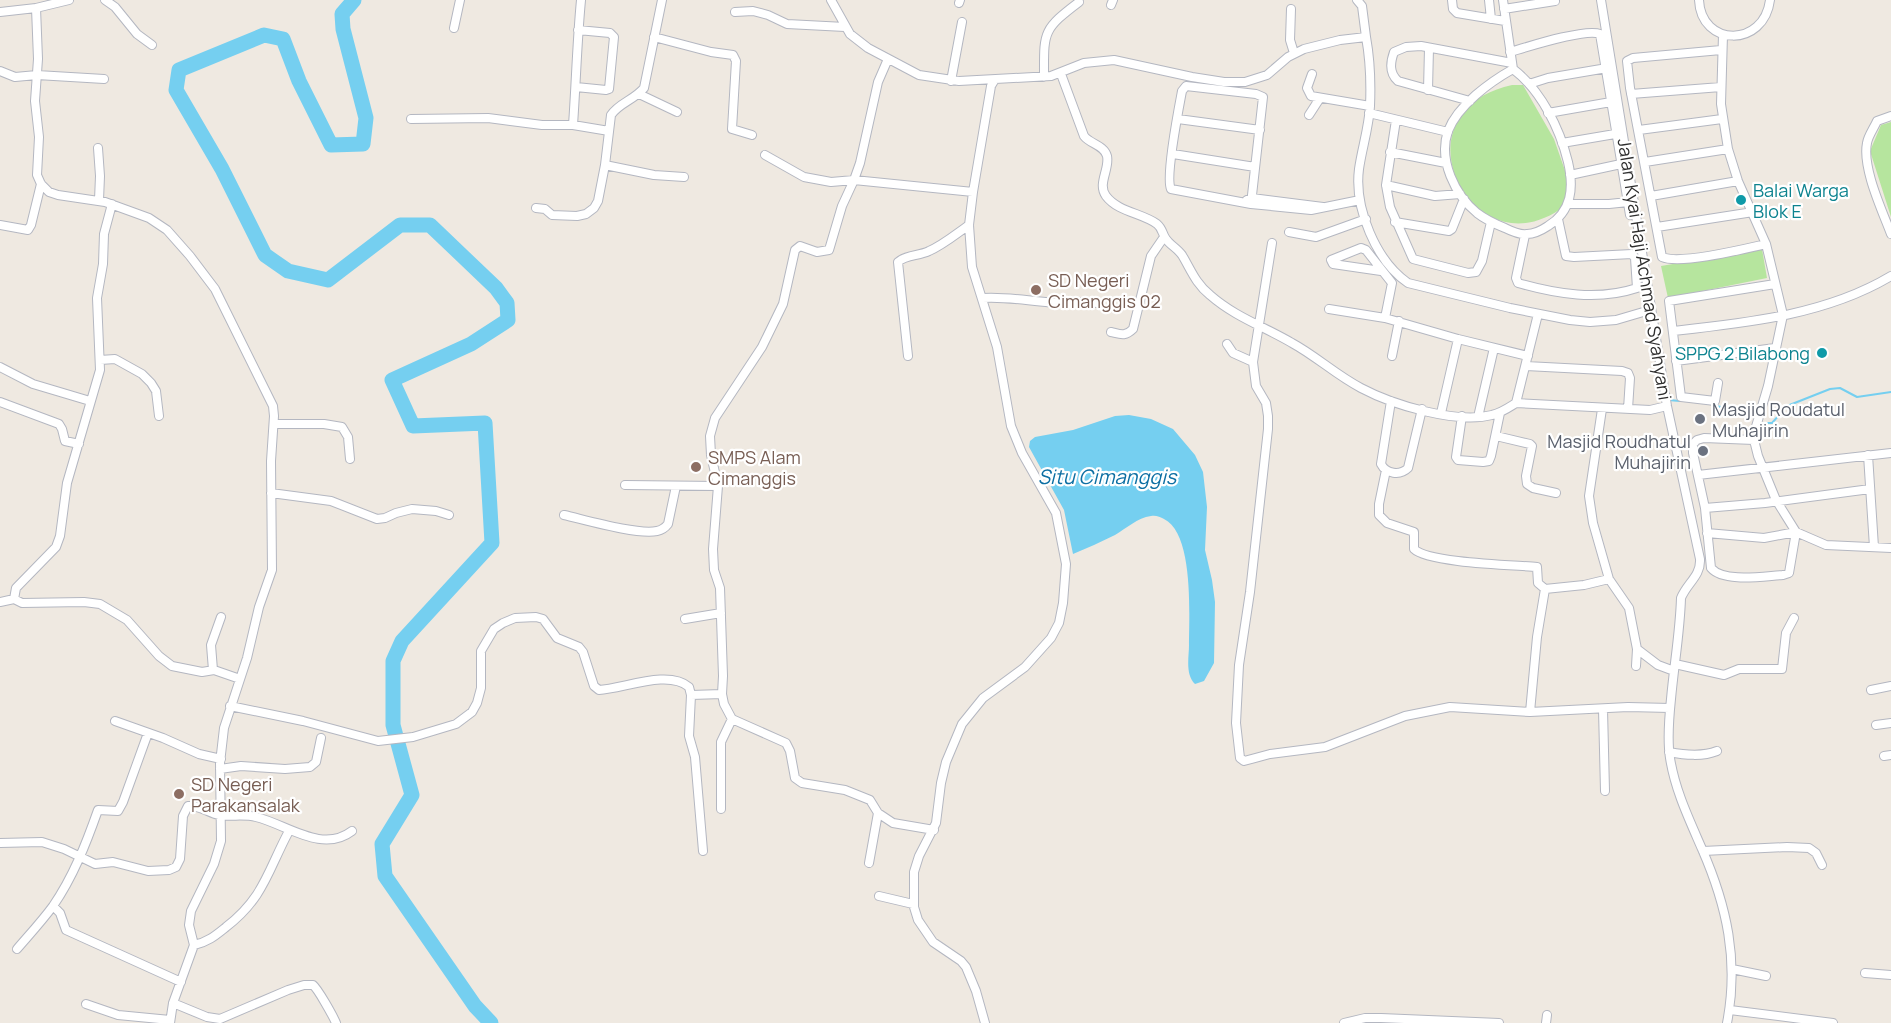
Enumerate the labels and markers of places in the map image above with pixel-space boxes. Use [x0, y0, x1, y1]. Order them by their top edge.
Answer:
place label: Balai Warga Blok E [1753, 178, 1849, 223]
marker: Balai Warga Blok E [1734, 193, 1748, 207]
place label: SD Negeri Cimanggis 02 [1048, 268, 1161, 313]
marker: SD Negeri Cimanggis 02 [1029, 283, 1043, 297]
place label: SPPG 2 Bilabong [1675, 341, 1810, 365]
marker: SPPG 2 Bilabong [1815, 346, 1829, 360]
place label: Masjid Roudatul Muhajirin [1712, 397, 1845, 442]
marker: Masjid Roudatul Muhajirin [1693, 412, 1707, 426]
place label: Masjid Roudhatul Muhajirin [1547, 429, 1691, 474]
marker: Masjid Roudhatul Muhajirin [1696, 444, 1710, 458]
place label: SMPS Alam Cimanggis [708, 445, 801, 490]
marker: SMPS Alam Cimanggis [689, 460, 703, 474]
place label: SD Negeri Parakansalak [191, 772, 301, 817]
marker: SD Negeri Parakansalak [172, 787, 186, 801]

